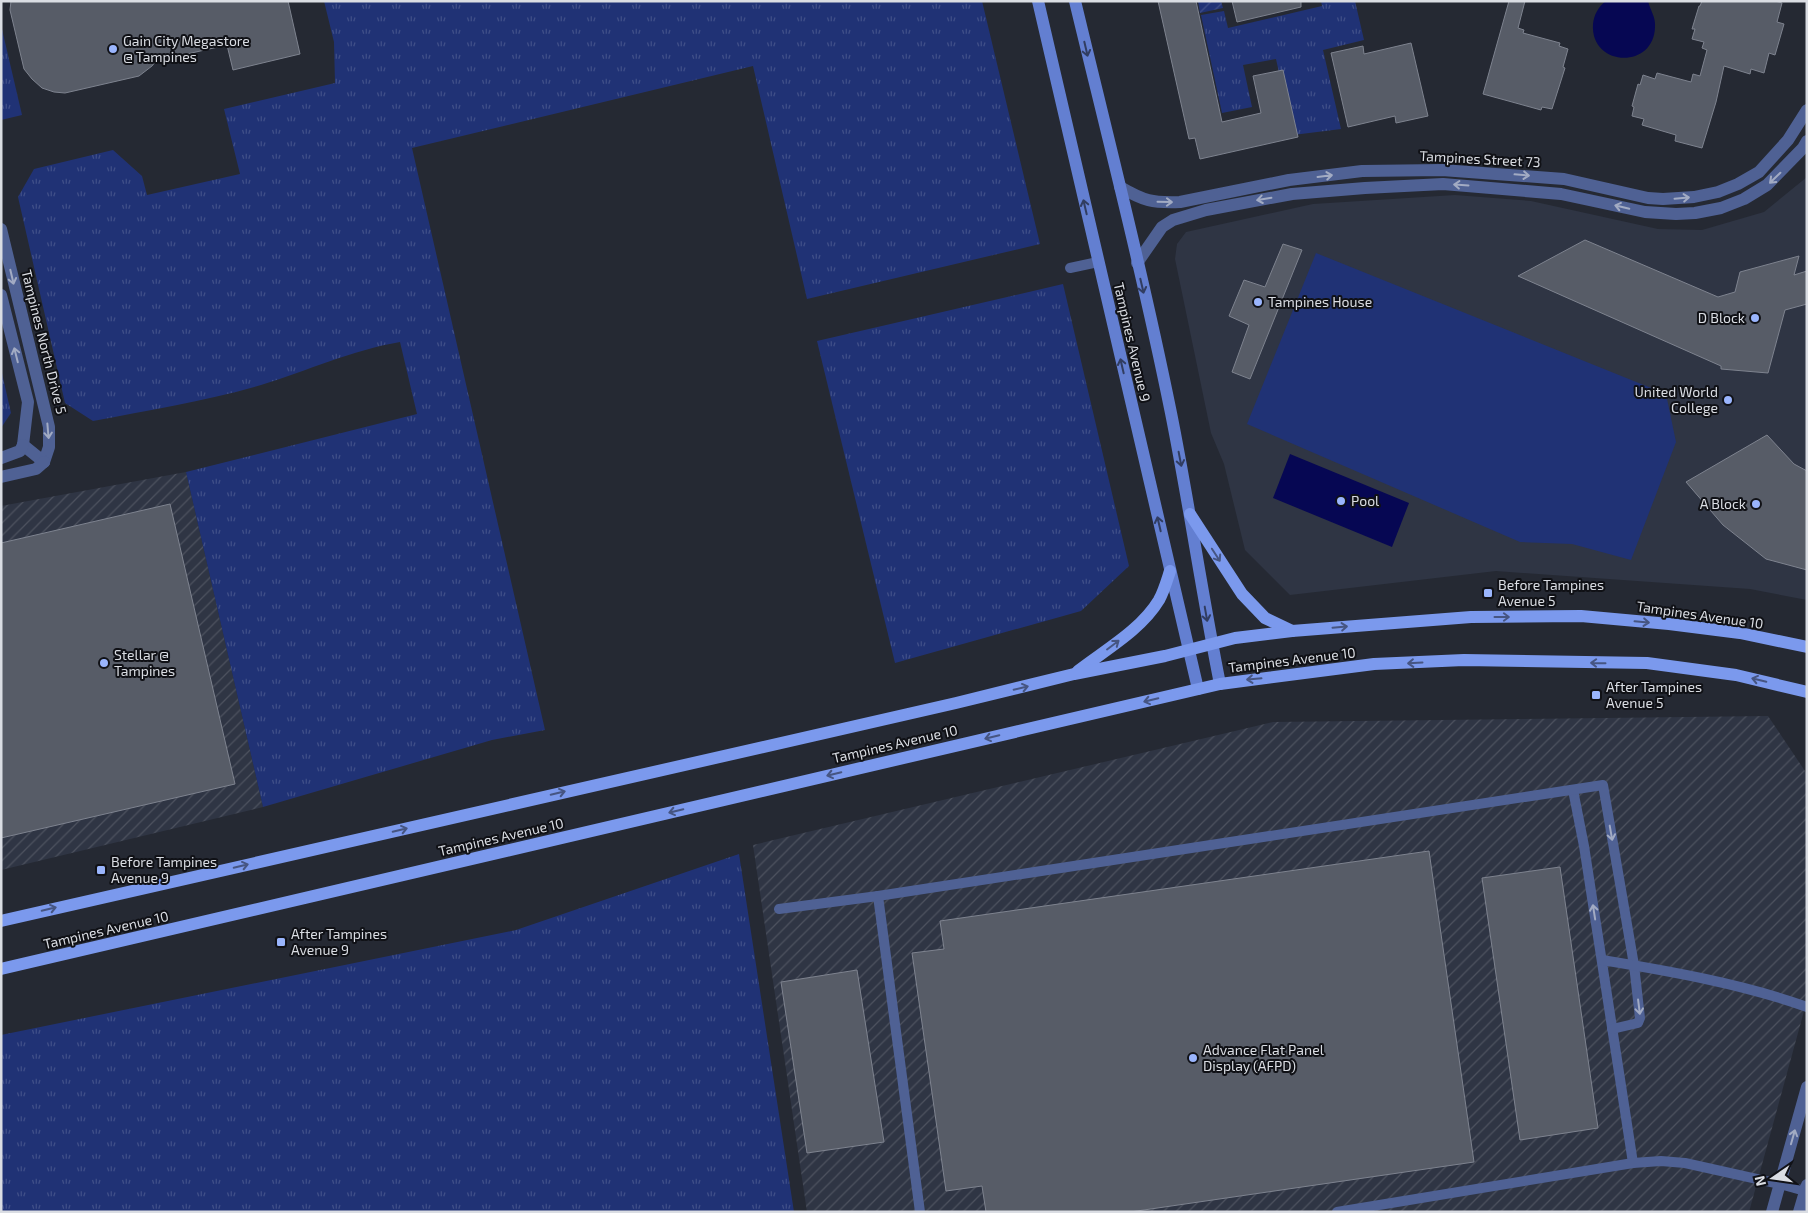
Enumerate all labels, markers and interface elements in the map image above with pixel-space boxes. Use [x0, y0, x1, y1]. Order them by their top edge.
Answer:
place label: Gain City Megastore @ Tampines [123, 32, 250, 65]
one-way arrow [1082, 40, 1091, 56]
marker: Gain City Megastore @ Tampines [107, 43, 119, 55]
street label: Tampines Street 73 [1419, 147, 1541, 170]
one-way arrow [1514, 170, 1530, 180]
one-way arrow [1317, 171, 1333, 181]
one-way arrow [1769, 172, 1781, 184]
one-way arrow [1453, 181, 1469, 190]
one-way arrow [1257, 194, 1273, 204]
one-way arrow [1674, 194, 1690, 203]
one-way arrow [1156, 197, 1173, 207]
one-way arrow [1080, 200, 1089, 216]
one-way arrow [1614, 202, 1630, 211]
one-way arrow [8, 268, 17, 284]
street label: Tampines North Drive 5 [18, 268, 71, 416]
one-way arrow [1138, 278, 1147, 294]
street label: Tampines Avenue 9 [1110, 281, 1154, 403]
place label: Tampines House [1268, 293, 1372, 310]
marker: Tampines House [1252, 296, 1264, 308]
place label: D Block [1698, 309, 1745, 326]
marker: D Block [1749, 312, 1761, 324]
one-way arrow [11, 348, 20, 364]
one-way arrow [1117, 358, 1126, 374]
place label: United World College [1634, 383, 1718, 416]
marker: United World College [1722, 394, 1734, 406]
one-way arrow [44, 422, 53, 438]
one-way arrow [1175, 451, 1185, 467]
place label: Pool [1351, 492, 1380, 509]
marker: Pool [1335, 495, 1347, 507]
place label: A Block [1700, 495, 1746, 512]
marker: A Block [1750, 498, 1762, 510]
one-way arrow [1154, 516, 1163, 532]
one-way arrow [1211, 548, 1222, 562]
place label: Before Tampines Avenue 5 [1498, 576, 1604, 609]
marker: Before Tampines Avenue 5 [1482, 587, 1494, 599]
street label: Tampines Avenue 10 [1636, 597, 1765, 632]
one-way arrow [1202, 606, 1211, 622]
one-way arrow [1494, 612, 1510, 622]
one-way arrow [1634, 617, 1650, 627]
one-way arrow [1332, 623, 1348, 632]
one-way arrow [1106, 639, 1119, 650]
street label: Tampines Avenue 10 [1227, 643, 1356, 676]
place label: Stellar @ Tampines [114, 646, 175, 679]
marker: Stellar @ Tampines [98, 657, 110, 669]
one-way arrow [1407, 658, 1423, 667]
one-way arrow [1590, 658, 1606, 667]
one-way arrow [1246, 675, 1262, 684]
one-way arrow [1752, 675, 1768, 684]
place label: After Tampines Avenue 5 [1606, 678, 1702, 711]
one-way arrow [1012, 683, 1028, 692]
marker: After Tampines Avenue 5 [1590, 689, 1602, 701]
one-way arrow [1143, 696, 1159, 705]
street label: Tampines Avenue 10 [831, 721, 959, 766]
one-way arrow [985, 733, 1001, 742]
one-way arrow [827, 770, 843, 779]
one-way arrow [550, 788, 566, 797]
one-way arrow [668, 807, 684, 816]
street label: Tampines Avenue 10 [437, 814, 565, 859]
one-way arrow [391, 825, 407, 834]
one-way arrow [1607, 825, 1617, 841]
place label: Before Tampines Avenue 9 [111, 853, 217, 886]
one-way arrow [233, 861, 249, 870]
marker: Before Tampines Avenue 9 [95, 864, 107, 876]
one-way arrow [40, 904, 56, 913]
one-way arrow [1589, 904, 1599, 920]
street label: Tampines Avenue 10 [42, 907, 170, 952]
place label: After Tampines Avenue 9 [291, 925, 387, 958]
marker: After Tampines Avenue 9 [275, 936, 287, 948]
one-way arrow [1634, 999, 1644, 1015]
place label: Advance Flat Panel Display (AFPD) [1203, 1041, 1325, 1074]
marker: Advance Flat Panel Display (AFPD) [1187, 1052, 1199, 1064]
one-way arrow [1788, 1129, 1798, 1145]
north arrow [1748, 1153, 1798, 1203]
text: N [1750, 1174, 1769, 1188]

